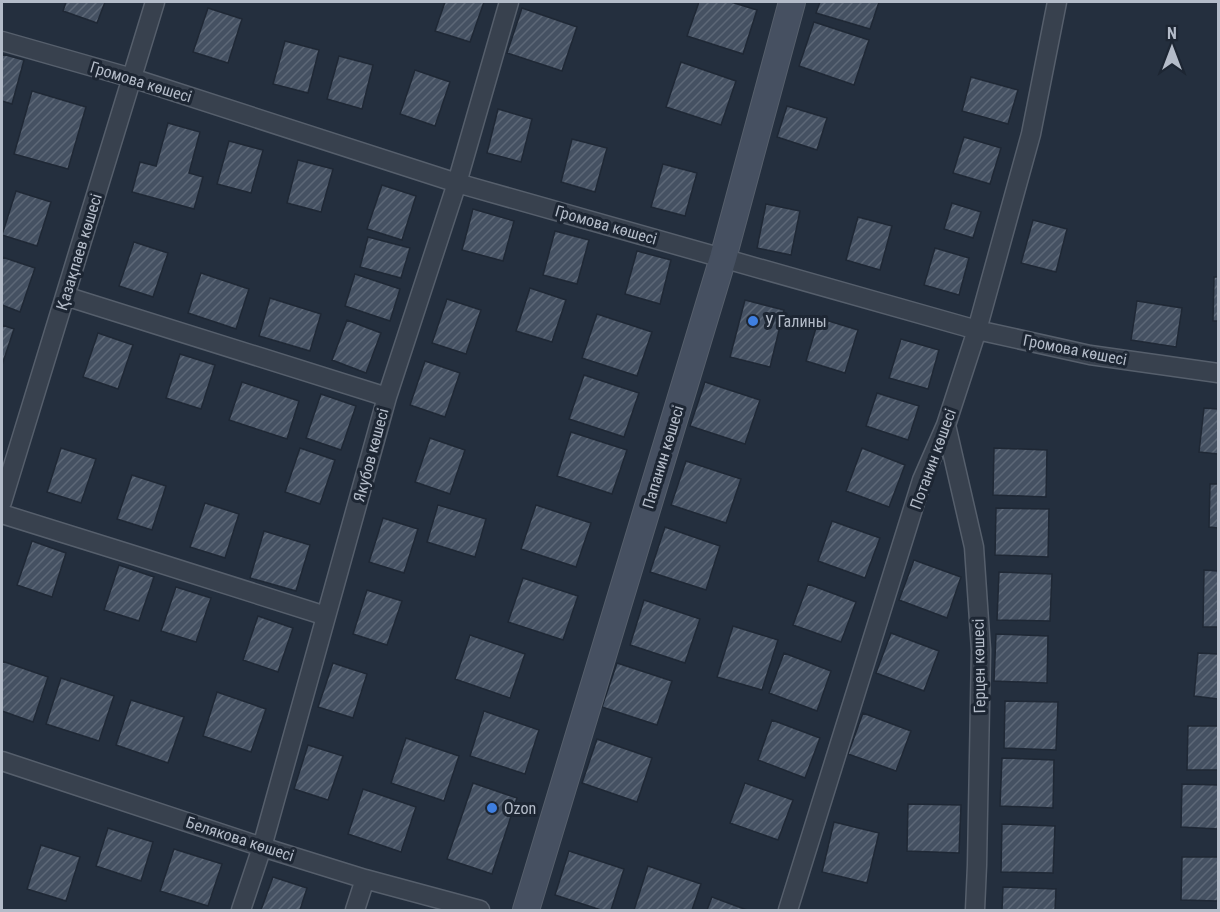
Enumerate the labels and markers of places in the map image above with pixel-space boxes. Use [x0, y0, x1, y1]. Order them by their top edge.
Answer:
place label: У Галины [765, 312, 827, 331]
marker: У Галины [746, 314, 760, 328]
place label: Ozon [504, 799, 536, 818]
marker: Ozon [485, 801, 499, 815]

